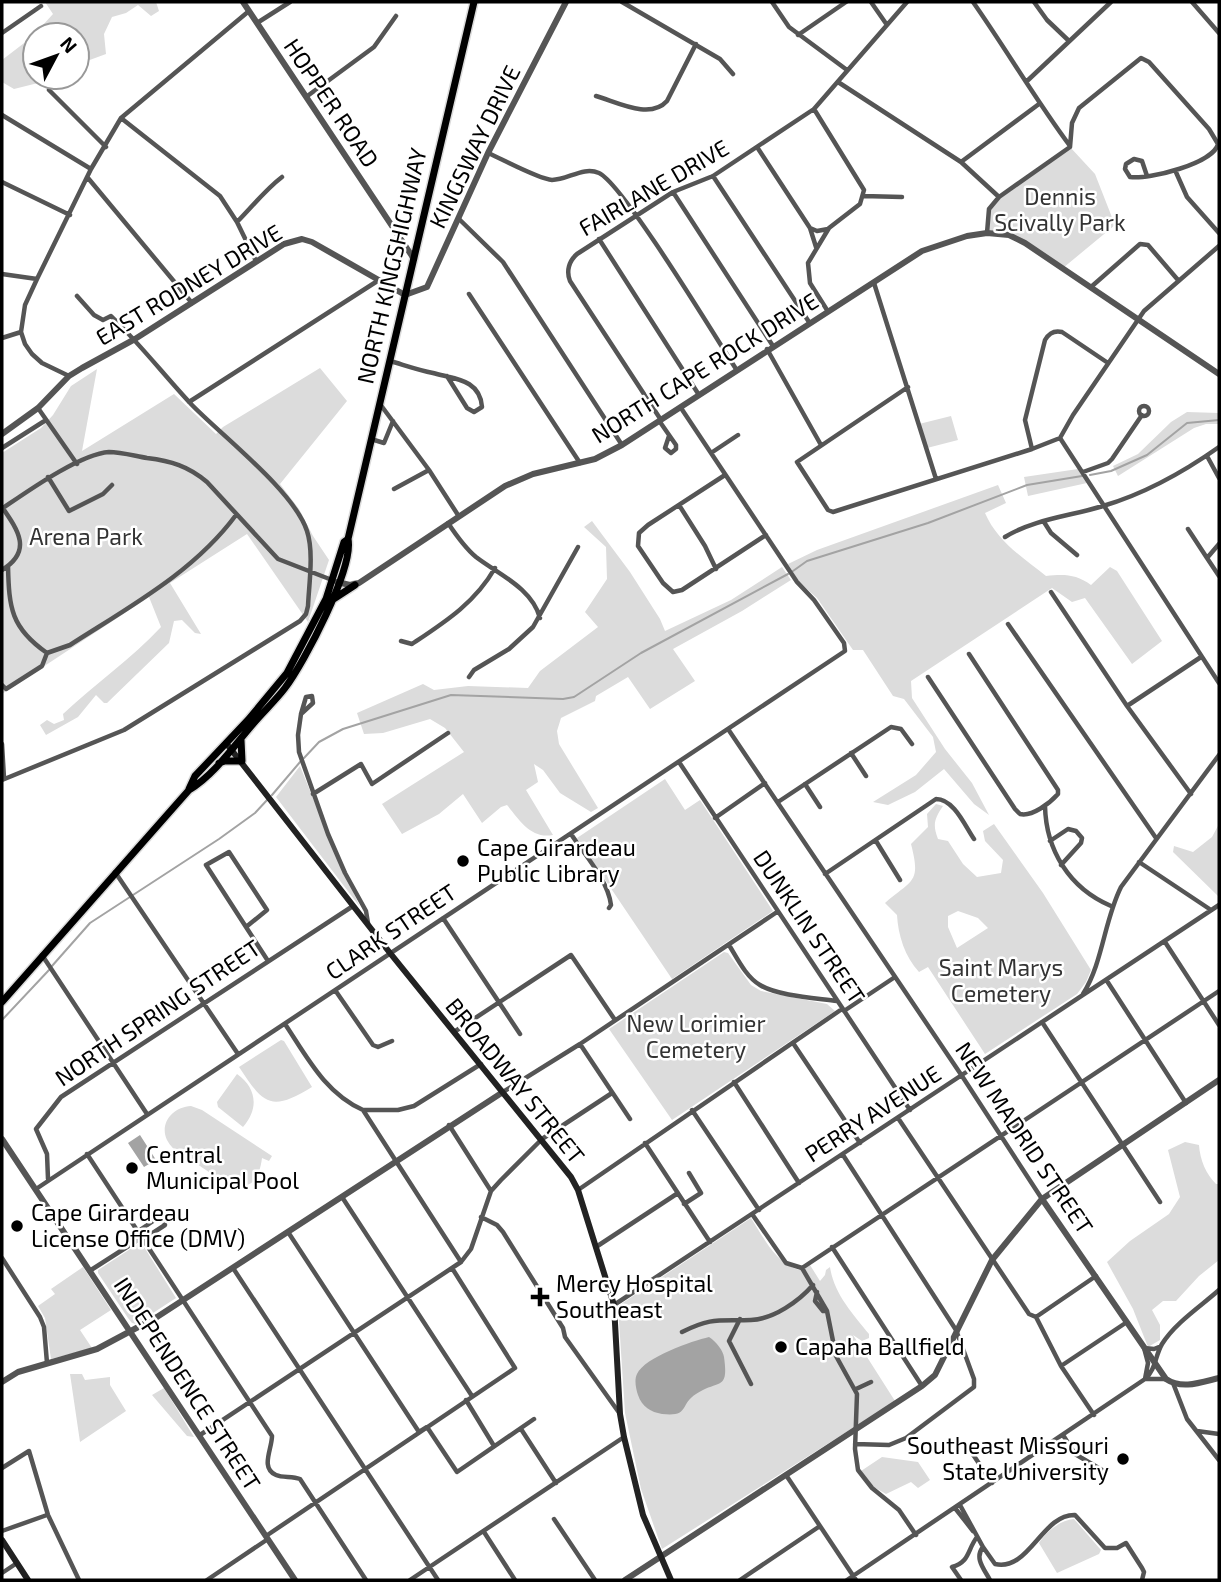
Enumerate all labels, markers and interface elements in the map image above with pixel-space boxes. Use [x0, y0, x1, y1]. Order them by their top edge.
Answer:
north arrow [21, 21, 91, 91]
text: N [56, 32, 82, 57]
street label: HOPPER ROAD [279, 33, 385, 172]
street label: KINGSWAY DRIVE [423, 61, 526, 232]
street label: FAIRLANE DRIVE [574, 133, 733, 241]
street label: NORTH KINGSHIGHWAY [350, 145, 432, 386]
park label: Dennis Scivally Park [994, 182, 1126, 236]
street label: EAST RODNEY DRIVE [90, 218, 287, 351]
street label: NORTH CAPE ROCK DRIVE [586, 286, 823, 448]
park label: Arena Park [29, 522, 143, 550]
place label: Cape Girardeau Public Library [477, 833, 636, 887]
street label: DUNKLIN STREET [748, 844, 872, 1009]
marker: Cape Girardeau Public Library [455, 853, 471, 869]
street label: CLARK STREET [320, 877, 461, 985]
street label: NORTH SPRING STREET [49, 933, 265, 1091]
park label: Saint Marys Cemetery [939, 953, 1063, 1007]
street label: BROADWAY STREET [440, 992, 591, 1169]
park label: New Lorimier Cemetery [626, 1009, 766, 1063]
street label: NEW MADRID STREET [950, 1036, 1100, 1239]
street label: PERRY AVENUE [799, 1059, 946, 1168]
place label: Central Municipal Pool [146, 1140, 299, 1194]
marker: Central Municipal Pool [124, 1160, 140, 1176]
place label: Cape Girardeau License Office (DMV) [31, 1198, 245, 1252]
marker: Cape Girardeau License Office (DMV) [9, 1218, 25, 1234]
place label: Mercy Hospital Southeast [556, 1269, 713, 1323]
street label: INDEPENDENCE STREET [109, 1272, 267, 1495]
marker: Mercy Hospital Southeast [530, 1287, 550, 1307]
place label: Capaha Ballfield [795, 1332, 965, 1360]
marker: Capaha Ballfield [773, 1339, 789, 1355]
place label: Southeast Missouri State University [907, 1431, 1109, 1485]
marker: Southeast Missouri State University [1115, 1451, 1131, 1467]

